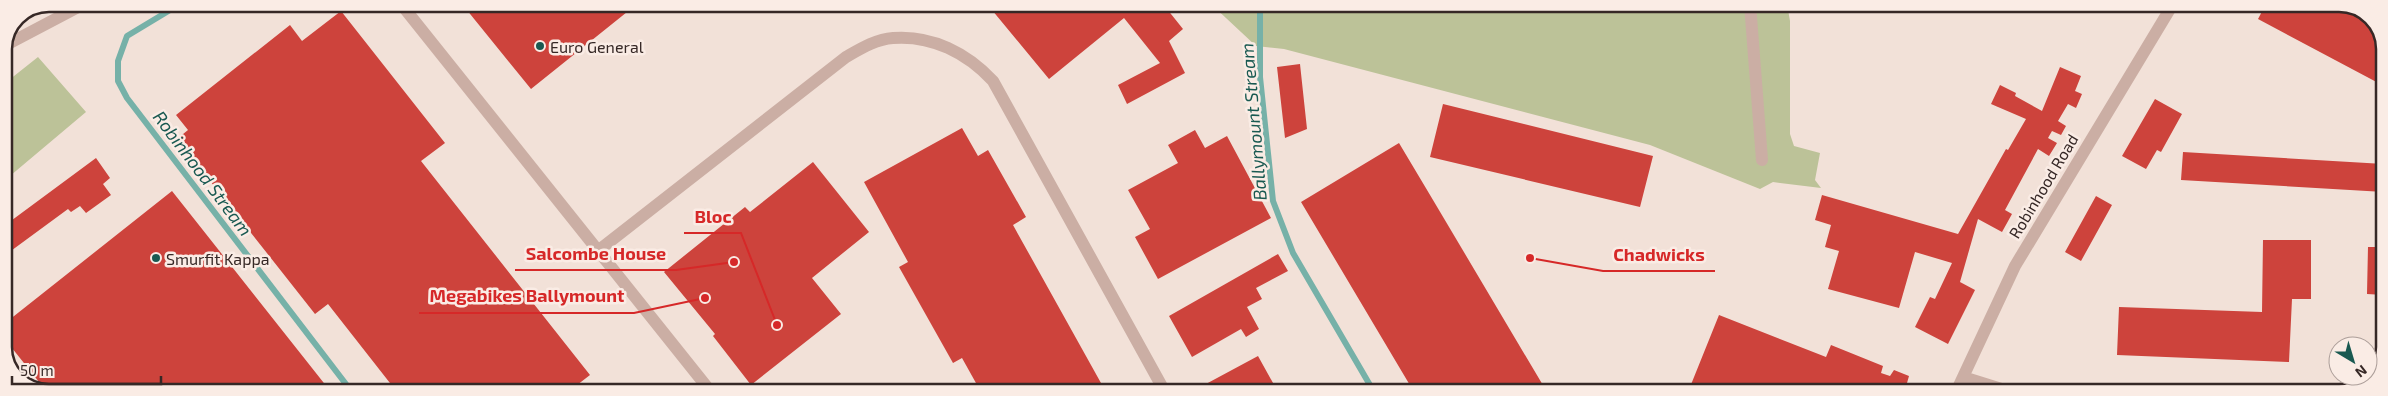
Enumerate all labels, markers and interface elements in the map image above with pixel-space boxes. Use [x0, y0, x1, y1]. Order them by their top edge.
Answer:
place label: Euro General [550, 37, 644, 56]
marker: Euro General [534, 40, 546, 52]
water label: Ballymount Stream [1235, 42, 1271, 202]
water label: Robinhood Stream [149, 106, 257, 240]
street label: Robinhood Road [2004, 130, 2082, 242]
callout: Bloc [684, 200, 741, 233]
text: Bloc [694, 205, 732, 227]
callout: Salcombe House [515, 237, 676, 270]
callout: Chadwicks [1603, 238, 1715, 271]
text: Salcombe House [526, 242, 666, 264]
text: Chadwicks [1613, 243, 1705, 265]
place label: Smurfit Kappa [166, 249, 269, 268]
marker: Smurfit Kappa [150, 252, 162, 264]
callout: Megabikes Ballymount [419, 280, 634, 313]
text: Megabikes Ballymount [430, 284, 625, 306]
north arrow [2328, 336, 2378, 386]
scale bar [12, 354, 161, 386]
text: 50 m [20, 361, 54, 379]
text: N [2352, 362, 2371, 381]

